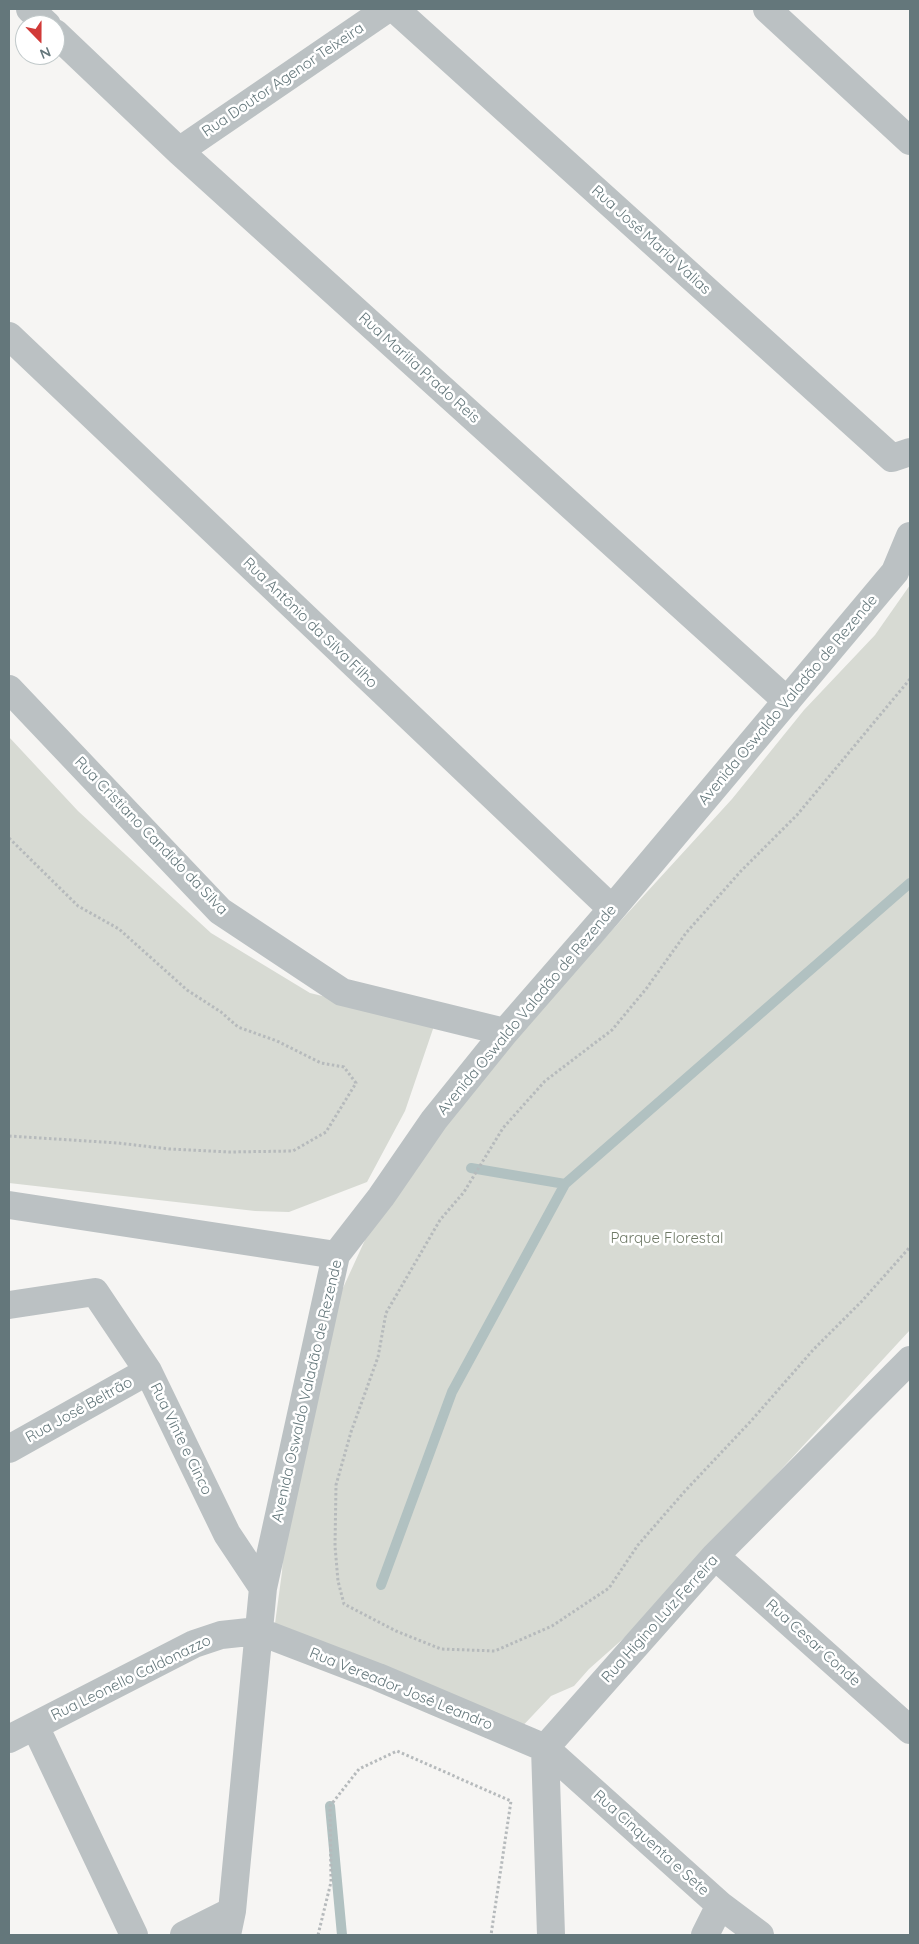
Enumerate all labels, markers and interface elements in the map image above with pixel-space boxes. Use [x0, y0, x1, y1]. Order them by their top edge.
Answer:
north arrow [15, 15, 65, 65]
street label: Rua Doutor Agenor Teixeira [199, 19, 367, 141]
text: N [37, 43, 53, 63]
street label: Rua José Maria Valias [588, 182, 714, 298]
street label: Rua Marilia Prado Reis [355, 309, 483, 427]
street label: Rua Antônio da Silva Filho [239, 554, 381, 692]
street label: Avenida Oswaldo Valadão de Rezende [695, 591, 881, 809]
street label: Rua Cristiano Candido da Silva [71, 753, 231, 919]
street label: Avenida Oswaldo Valadão de Rezende [434, 901, 620, 1119]
park label: Parque Florestal [610, 1229, 724, 1247]
street label: Avenida Oswaldo Valadão de Rezende [268, 1258, 346, 1524]
street label: Rua José Beltrão [22, 1373, 136, 1447]
street label: Rua Vinte e Cinco [146, 1380, 216, 1498]
street label: Rua Higino Luiz Ferreira [598, 1552, 722, 1686]
street label: Rua Cesar Conde [762, 1596, 864, 1690]
street label: Rua Leonello Caldonazzo [48, 1631, 214, 1725]
street label: Rua Vereador José Leandro [307, 1644, 495, 1734]
street label: Rua Cinquenta e Sete [590, 1786, 712, 1900]

